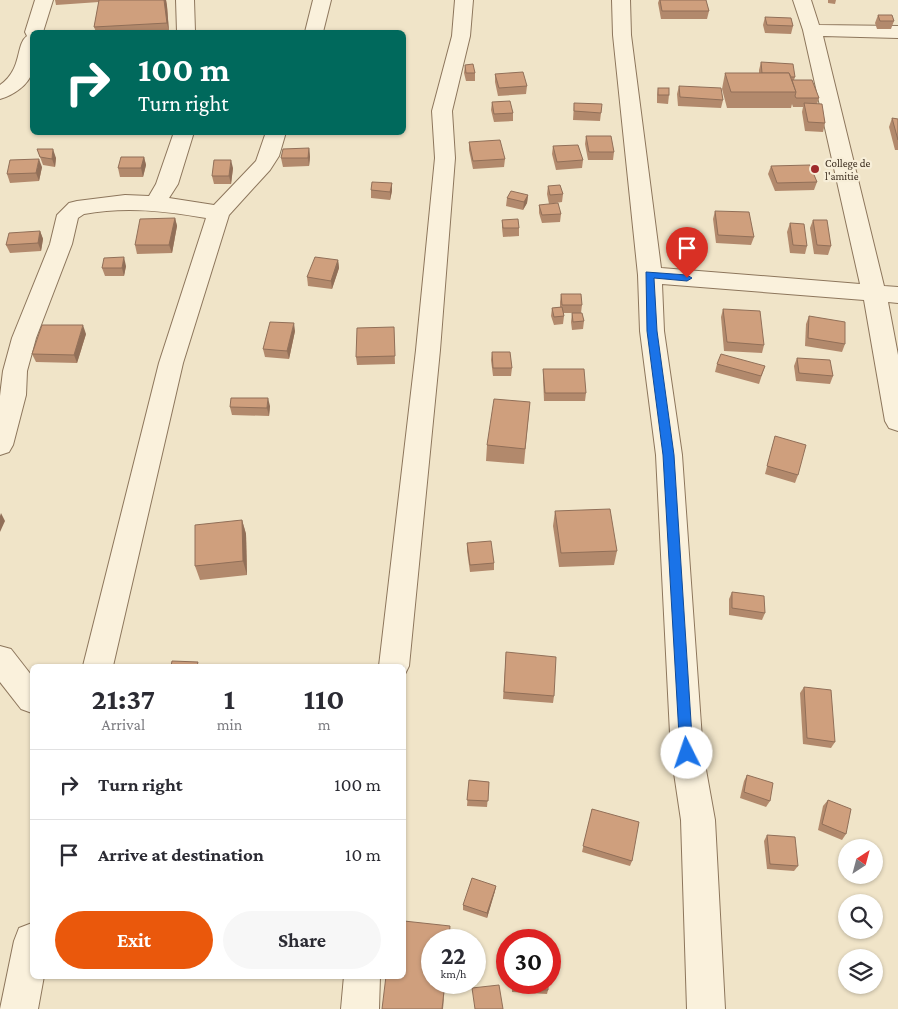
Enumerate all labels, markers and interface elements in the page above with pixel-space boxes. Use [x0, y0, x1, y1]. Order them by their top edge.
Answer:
icon: right [55, 50, 120, 115]
text: 100 m [138, 50, 230, 89]
text: Turn right [138, 91, 229, 116]
place label: College de l'amitie [825, 157, 870, 182]
marker: College de l'amitie [809, 163, 821, 175]
pin [666, 227, 708, 278]
icon: arrive [673, 234, 701, 262]
text: 21:37 [92, 682, 155, 715]
text: 1 [224, 682, 235, 715]
text: 110 [304, 682, 344, 715]
text: Arrival [102, 716, 145, 733]
text: min [217, 716, 242, 733]
text: m [318, 716, 331, 733]
position arrow [660, 726, 712, 778]
icon: right [55, 771, 83, 799]
text: Turn right [98, 774, 183, 795]
text: 100 m [334, 774, 381, 795]
north arrow [838, 839, 882, 884]
map controls [838, 839, 883, 994]
icon: arrive [55, 841, 83, 869]
text: Arrive at destination [98, 844, 264, 865]
text: 10 m [345, 844, 381, 865]
button: search [838, 894, 883, 939]
button: Exit [55, 911, 213, 969]
button: Share [223, 911, 381, 969]
speed limit sign: 30 [496, 929, 561, 994]
text: 22 [441, 942, 466, 969]
button: layers [838, 949, 883, 994]
text: km/h [441, 967, 466, 981]

